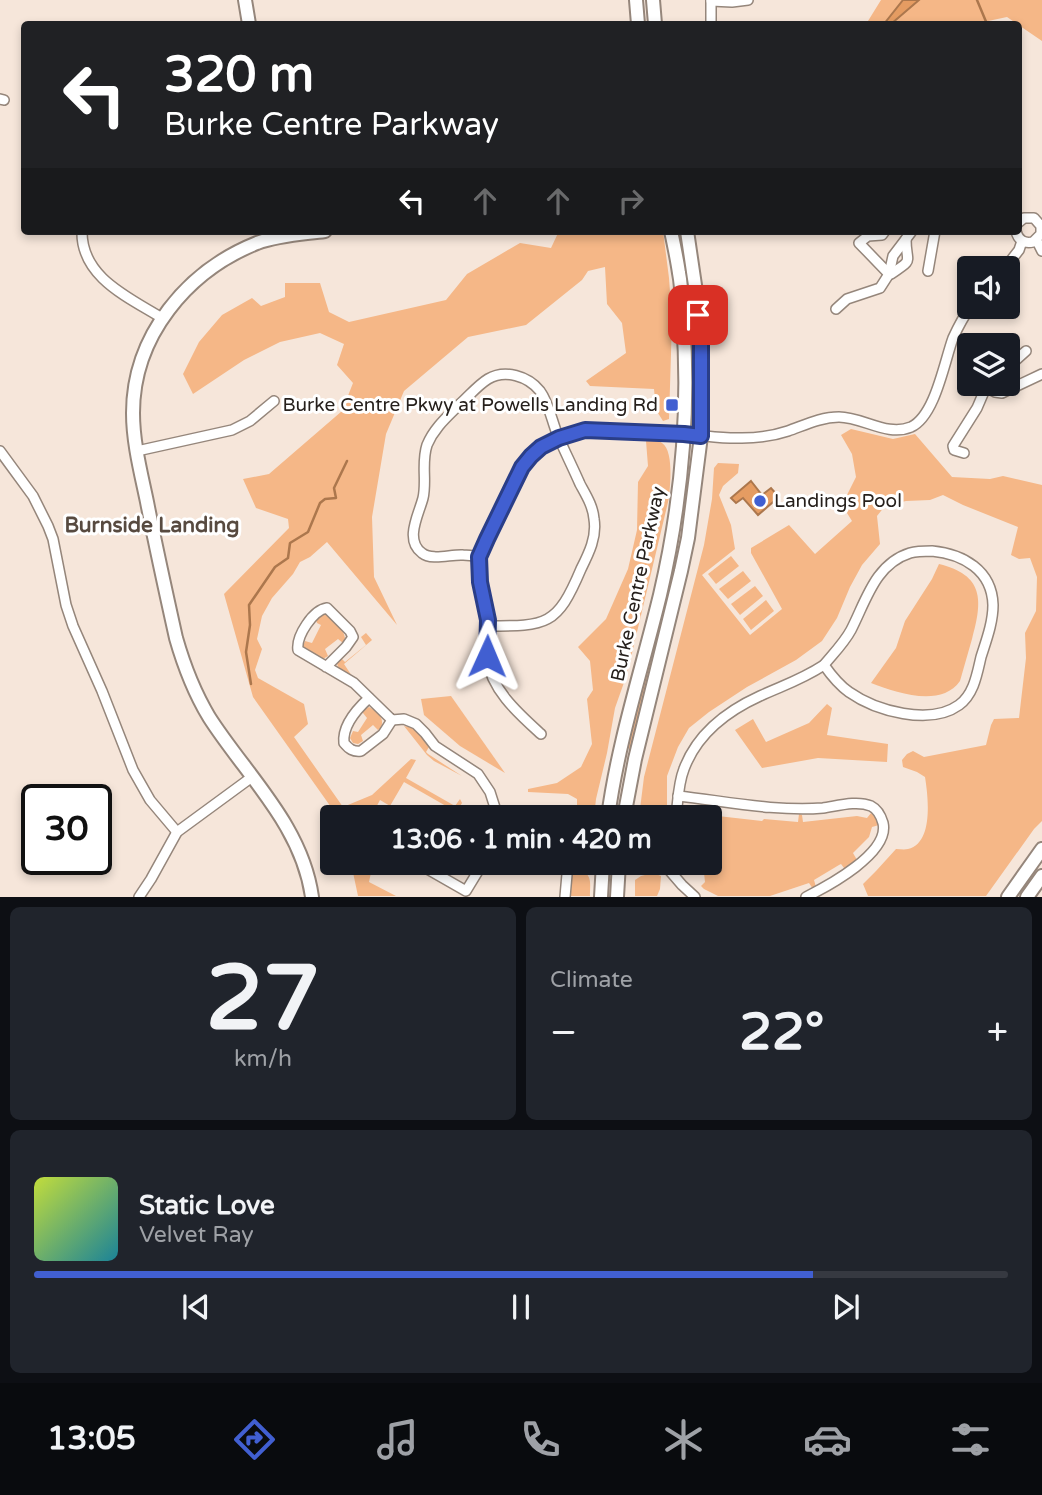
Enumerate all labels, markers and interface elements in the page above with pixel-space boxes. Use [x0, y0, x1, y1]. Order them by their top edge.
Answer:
text: 320 m [164, 46, 314, 105]
icon: left [49, 49, 140, 140]
text: Burke Centre Parkway [164, 106, 499, 144]
icon: left [393, 182, 431, 220]
icon: ahead [466, 182, 504, 220]
icon: ahead [539, 182, 577, 220]
icon: right [612, 182, 650, 220]
map controls [957, 256, 1020, 396]
button: sound [957, 256, 1020, 319]
pin [668, 285, 728, 345]
icon: arrive [679, 296, 717, 334]
button: layers [957, 333, 1020, 396]
place label: Burke Centre Pkwy at Powells Landing Rd [282, 394, 658, 416]
marker: Burke Centre Pkwy at Powells Landing Rd [664, 397, 680, 413]
street label: Burke Centre Parkway [607, 484, 669, 684]
place label: Landings Pool [774, 490, 902, 512]
marker: Landings Pool [752, 493, 768, 509]
district label: Burnside Landing [64, 513, 240, 538]
position arrow [450, 619, 524, 693]
speed limit sign: 30 [21, 784, 112, 875]
text: 13:06 · 1 min · 420 m [390, 824, 652, 855]
text: 27 [206, 944, 320, 1054]
text: Climate [550, 966, 633, 994]
text: 22° [739, 1001, 824, 1064]
text: − [550, 1010, 577, 1056]
text: + [987, 1010, 1008, 1056]
text: km/h [234, 1045, 292, 1073]
text: Static Love [139, 1190, 275, 1221]
text: Velvet Ray [139, 1221, 254, 1249]
icon: previous [177, 1288, 215, 1326]
icon: pause [502, 1288, 540, 1326]
icon: next [827, 1288, 865, 1326]
icon: directions [230, 1415, 279, 1464]
icon: music [373, 1415, 422, 1464]
icon: phone [516, 1415, 565, 1464]
icon: climate [659, 1415, 708, 1464]
icon: car [803, 1415, 852, 1464]
icon: filters [946, 1415, 995, 1464]
text: 13:05 [47, 1420, 136, 1458]

